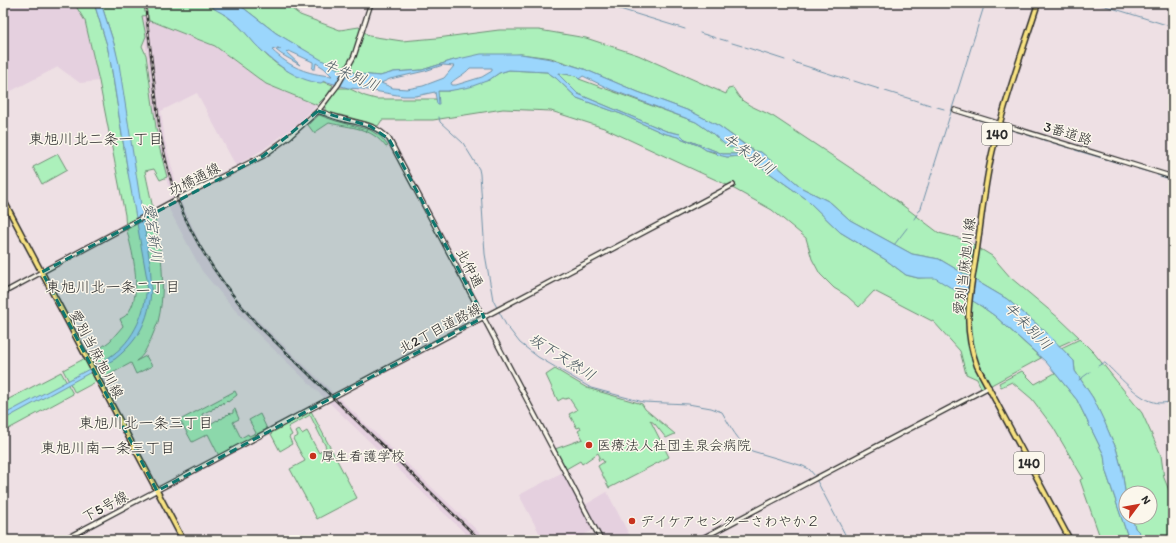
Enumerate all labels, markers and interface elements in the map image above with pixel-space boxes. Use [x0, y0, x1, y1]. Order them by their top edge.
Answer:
water label: 牛朱別川 [320, 55, 382, 95]
street label: 3番道路 [1042, 118, 1094, 149]
road number: 140 [982, 123, 1012, 145]
water label: 牛朱別川 [719, 129, 779, 179]
district label: 東旭川北二条一丁目 [28, 130, 164, 148]
street label: 功橋通線 [165, 159, 223, 200]
water label: 愛宕新川 [140, 202, 166, 264]
street label: 愛別当麻旭川線 [950, 216, 979, 316]
street label: 北仲通 [452, 246, 487, 291]
district label: 東旭川北一条二丁目 [45, 278, 181, 296]
water label: 牛朱別川 [1000, 298, 1056, 354]
street label: 北2丁目道路線 [396, 299, 485, 357]
street label: 愛別当麻旭川線 [66, 307, 127, 401]
water label: 坂下天然川 [525, 329, 599, 385]
district label: 東旭川北一条三丁目 [78, 414, 214, 432]
place label: 医療法人社団圭泉会病院 [597, 437, 751, 454]
district label: 東旭川南一条三丁目 [40, 439, 176, 457]
marker: 医療法人社団圭泉会病院 [584, 440, 594, 450]
place label: 厚生看護学校 [321, 448, 405, 465]
marker: 厚生看護学校 [308, 451, 318, 461]
road number: 140 [1014, 452, 1044, 474]
north arrow [1118, 485, 1158, 525]
street label: 下5号線 [79, 487, 131, 526]
text: N [1139, 493, 1154, 507]
place label: デイケアセンターさわやか２ [640, 513, 820, 530]
marker: デイケアセンターさわやか２ [627, 516, 637, 526]

